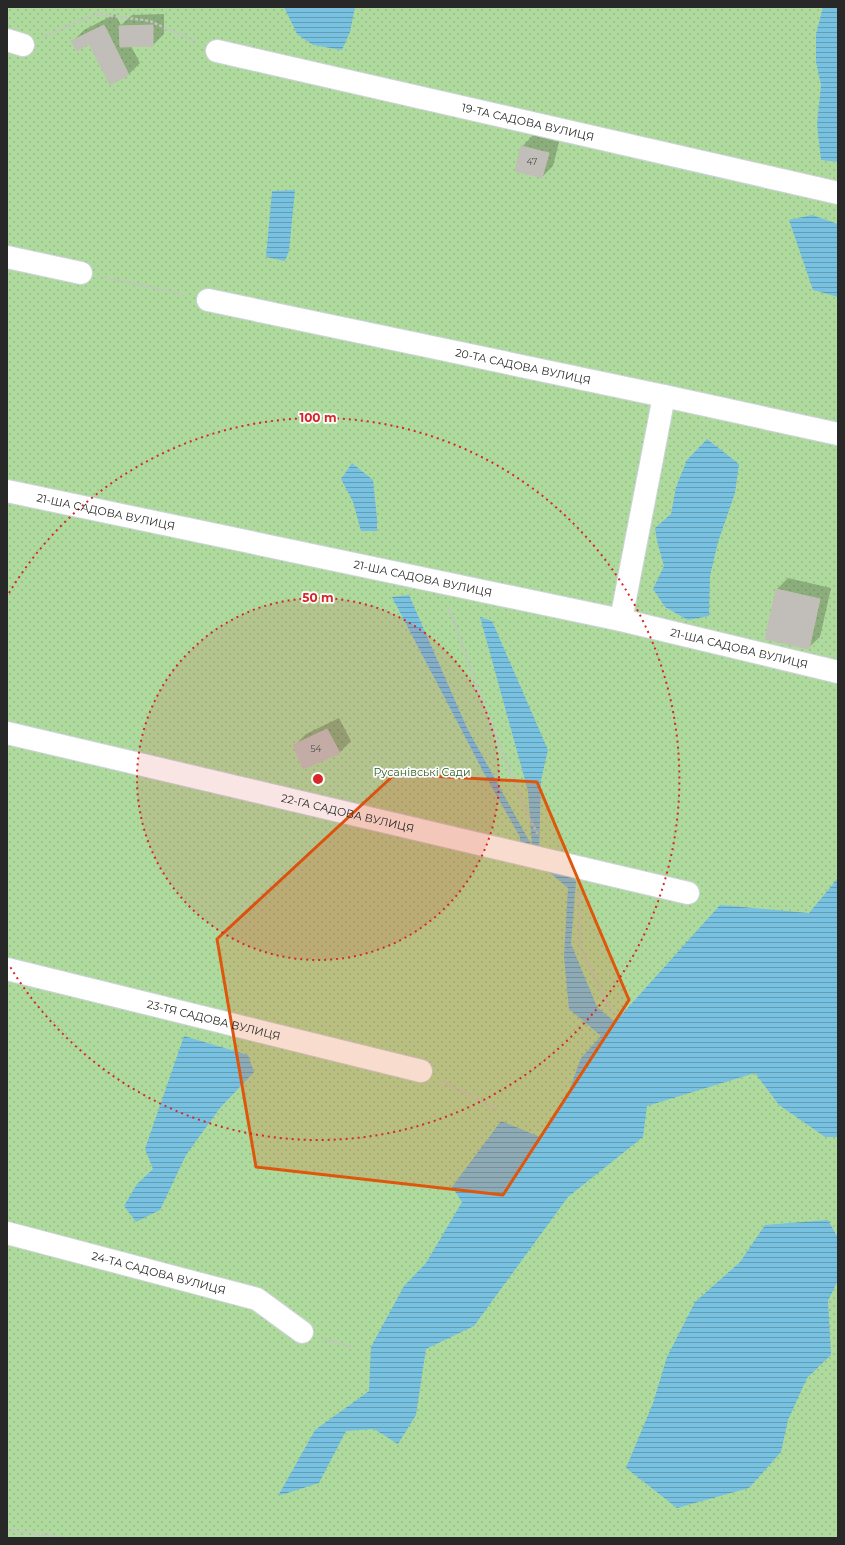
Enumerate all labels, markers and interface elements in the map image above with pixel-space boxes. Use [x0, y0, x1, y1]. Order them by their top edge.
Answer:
street label: 19-ТА САДОВА ВУЛИЦЯ [460, 100, 596, 144]
house number: 47 [527, 156, 537, 167]
street label: 20-ТА САДОВА ВУЛИЦЯ [454, 345, 592, 387]
text: 100 m [300, 410, 336, 425]
street label: 21-ША САДОВА ВУЛИЦЯ [35, 490, 176, 533]
street label: 21-ША САДОВА ВУЛИЦЯ [352, 557, 493, 600]
text: 50 m [302, 590, 334, 605]
street label: 21-ША САДОВА ВУЛИЦЯ [669, 625, 809, 672]
house number: 54 [310, 743, 322, 754]
park label: Русанівські Сади [373, 765, 471, 779]
centre of rings [311, 772, 325, 786]
street label: 22-ГА САДОВА ВУЛИЦЯ [280, 791, 416, 835]
street label: 23-ТЯ САДОВА ВУЛИЦЯ [146, 997, 282, 1043]
street label: 24-ТА САДОВА ВУЛИЦЯ [90, 1249, 227, 1297]

